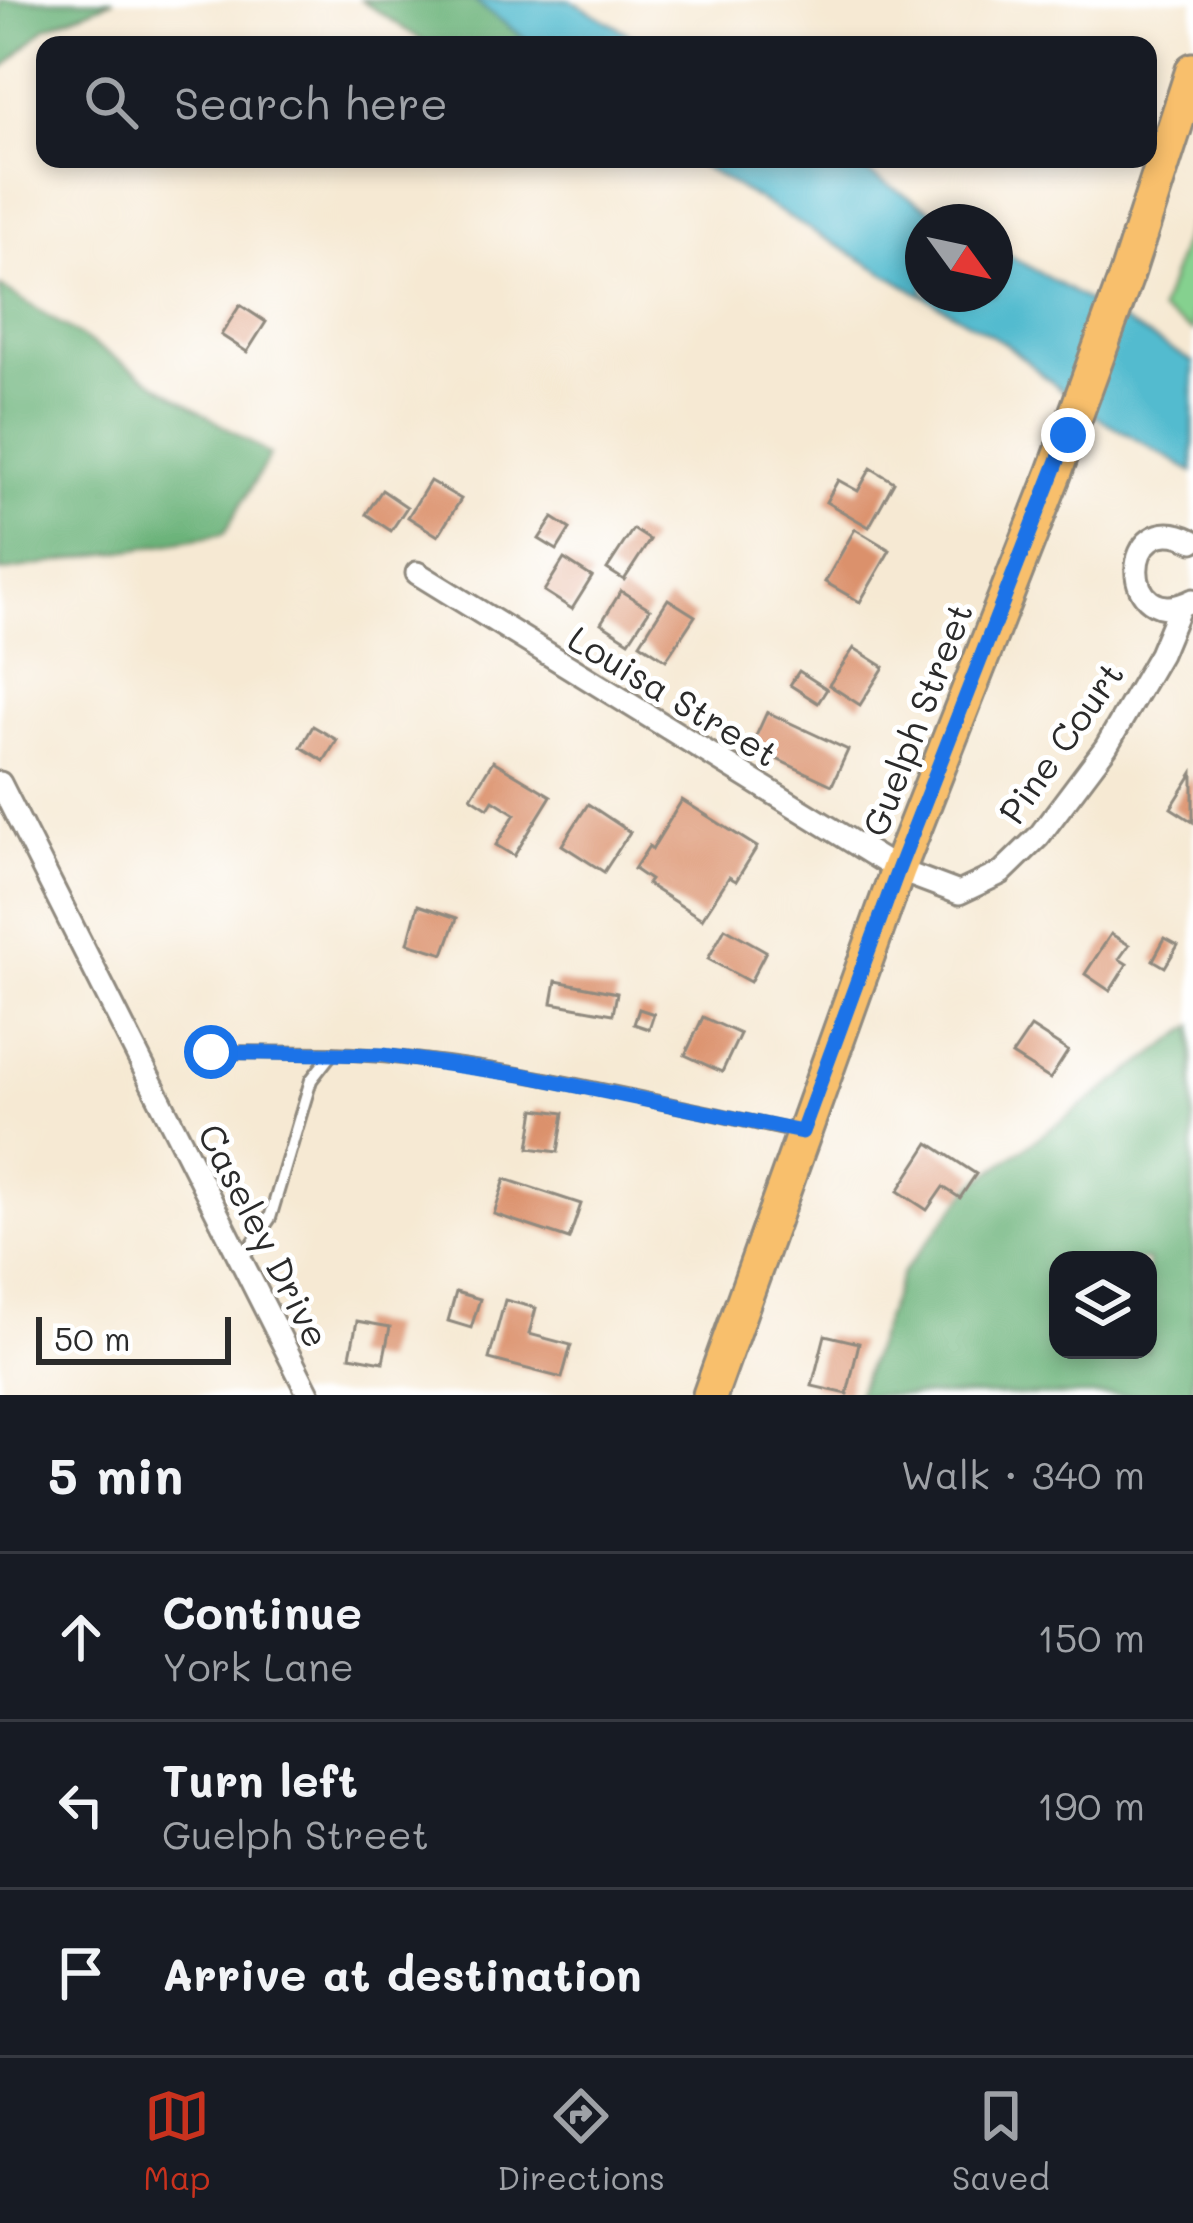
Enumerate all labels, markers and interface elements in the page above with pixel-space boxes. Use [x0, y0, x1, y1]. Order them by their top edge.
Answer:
search box [36, 36, 1157, 168]
icon: search [78, 69, 144, 135]
text: Search here [174, 73, 448, 131]
north arrow [905, 204, 1013, 312]
route end [1041, 408, 1095, 462]
street label: Guelph Street [850, 596, 982, 842]
street label: Louisa Street [560, 614, 788, 776]
street label: Pine Court [987, 652, 1133, 832]
route start [184, 1025, 238, 1079]
street label: Caseley Drive [188, 1115, 341, 1355]
map controls [1049, 1251, 1157, 1359]
button: layers [1049, 1251, 1157, 1359]
scale bar [36, 1311, 231, 1364]
text: 50 m [54, 1316, 130, 1359]
text: 5 min [48, 1440, 183, 1507]
text: Walk · 340 m [901, 1448, 1145, 1499]
text: Continue [162, 1582, 362, 1640]
icon: ahead [48, 1604, 114, 1670]
text: 150 m [1037, 1611, 1145, 1662]
text: York Lane [162, 1640, 354, 1691]
text: Turn left [162, 1750, 358, 1808]
icon: left [48, 1772, 114, 1838]
text: 190 m [1037, 1779, 1145, 1830]
text: Guelph Street [162, 1808, 429, 1859]
icon: arrive [48, 1940, 114, 2006]
text: Arrive at destination [162, 1944, 642, 2002]
tab: Map [143, 2083, 211, 2198]
tab: Directions [497, 2083, 665, 2198]
tab: Saved [952, 2083, 1050, 2198]

